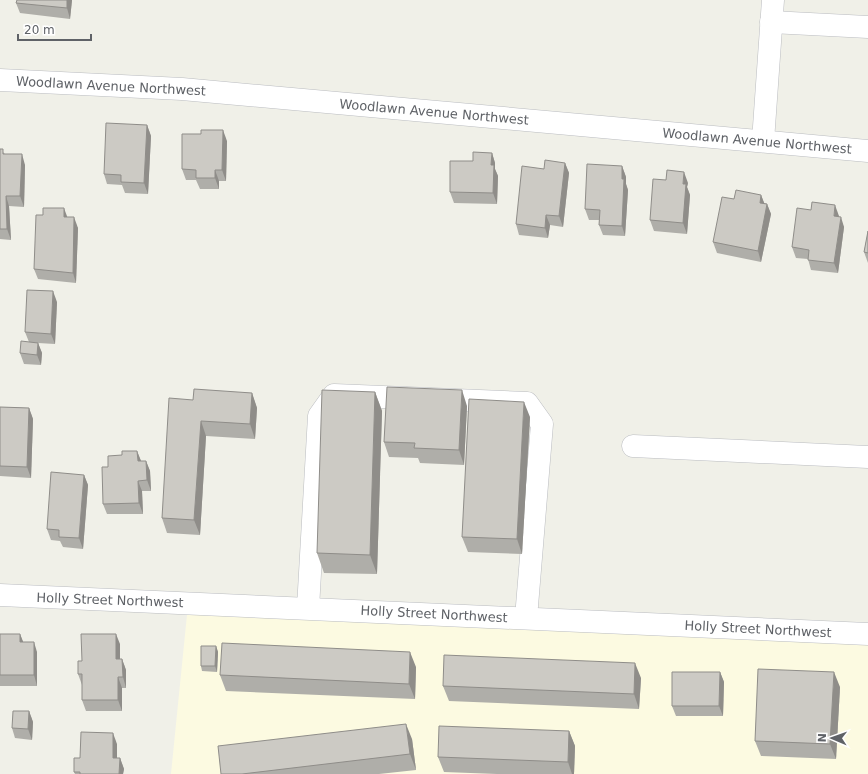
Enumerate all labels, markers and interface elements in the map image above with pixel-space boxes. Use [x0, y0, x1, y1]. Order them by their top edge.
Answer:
scale bar [18, 16, 91, 42]
text: 20 m [24, 23, 55, 37]
street label: Woodlawn Avenue Northwest [16, 74, 206, 98]
street label: Woodlawn Avenue Northwest [339, 96, 529, 128]
street label: Woodlawn Avenue Northwest [662, 125, 852, 157]
street label: Holly Street Northwest [36, 590, 184, 610]
street label: Holly Street Northwest [360, 603, 508, 625]
street label: Holly Street Northwest [684, 618, 832, 640]
north arrow [812, 718, 852, 758]
text: N [816, 733, 829, 743]

